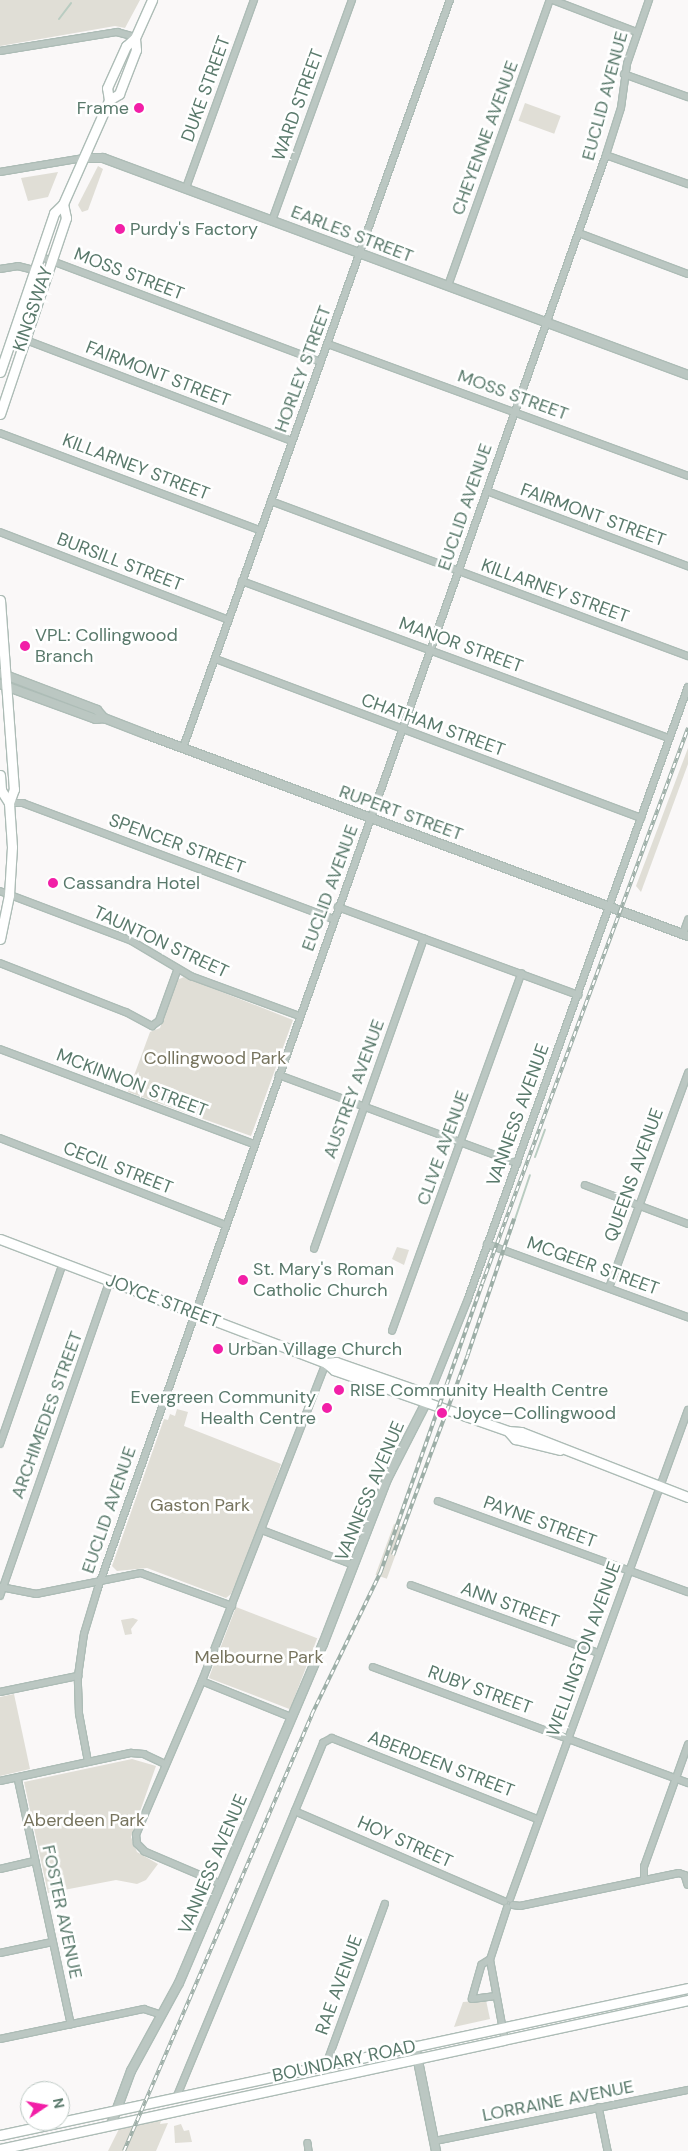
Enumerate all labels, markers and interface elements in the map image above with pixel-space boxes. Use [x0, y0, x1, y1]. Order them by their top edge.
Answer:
street label: EUCLID AVENUE [577, 29, 633, 163]
street label: DUKE STREET [177, 33, 235, 145]
street label: WARD STREET [268, 46, 328, 164]
street label: CHEYENNE AVENUE [447, 58, 523, 218]
place label: Frame [77, 97, 129, 119]
marker: Frame [133, 102, 145, 114]
street label: EARLES STREET [288, 201, 416, 267]
place label: Purdy's Factory [130, 218, 258, 240]
marker: Purdy's Factory [114, 223, 126, 235]
street label: MOSS STREET [71, 243, 187, 305]
street label: KINGSWAY [8, 264, 58, 354]
street label: HORLEY STREET [270, 303, 336, 435]
street label: FAIRMONT STREET [83, 337, 233, 411]
street label: MOSS STREET [455, 365, 571, 425]
street label: KILLARNEY STREET [60, 429, 212, 505]
street label: EUCLID AVENUE [433, 441, 497, 573]
street label: FAIRMONT STREET [517, 479, 669, 551]
street label: BURSILL STREET [54, 528, 186, 596]
street label: KILLARNEY STREET [478, 554, 632, 628]
street label: MANOR STREET [396, 613, 526, 677]
place label: VPL: Collingwood Branch [35, 625, 178, 668]
marker: VPL: Collingwood Branch [19, 640, 31, 652]
street label: CHATHAM STREET [358, 689, 508, 761]
street label: RUPERT STREET [336, 781, 466, 845]
street label: SPENCER STREET [106, 809, 248, 879]
street label: EUCLID AVENUE [297, 822, 363, 954]
place label: Cassandra Hotel [63, 872, 200, 894]
marker: Cassandra Hotel [47, 877, 59, 889]
street label: TAUNTON STREET [90, 901, 232, 983]
street label: AUSTREY AVENUE [319, 1017, 389, 1161]
street label: VANNESS AVENUE [482, 1041, 554, 1189]
street label: MCKINNON STREET [53, 1044, 211, 1122]
park label: Collingwood Park [144, 1047, 286, 1069]
street label: CLIVE AVENUE [412, 1088, 474, 1208]
street label: QUEENS AVENUE [600, 1105, 668, 1245]
street label: CECIL STREET [60, 1137, 176, 1199]
street label: MCGEER STREET [524, 1232, 662, 1300]
place label: St. Mary's Roman Catholic Church [253, 1259, 394, 1302]
street label: JOYCE STREET [103, 1269, 223, 1333]
marker: St. Mary's Roman Catholic Church [237, 1274, 249, 1286]
street label: ARCHIMEDES STREET [7, 1328, 87, 1502]
place label: Urban Village Church [228, 1338, 402, 1360]
marker: Urban Village Church [212, 1343, 224, 1355]
place label: RISE Community Health Centre [350, 1379, 608, 1401]
marker: RISE Community Health Centre [332, 1383, 346, 1397]
place label: Evergreen Community Health Centre [131, 1387, 316, 1430]
marker: Evergreen Community Health Centre [320, 1401, 334, 1415]
place label: Joyce–Collingwood [453, 1402, 616, 1424]
marker: Joyce–Collingwood [435, 1406, 449, 1420]
street label: VANNESS AVENUE [331, 1418, 409, 1564]
street label: EUCLID AVENUE [77, 1444, 141, 1576]
street label: PAYNE STREET [481, 1492, 599, 1552]
park label: Gaston Park [150, 1494, 250, 1516]
street label: WELLINGTON AVENUE [542, 1559, 626, 1739]
street label: ANN STREET [458, 1577, 562, 1633]
park label: Melbourne Park [194, 1646, 324, 1668]
street label: RUBY STREET [425, 1661, 535, 1719]
street label: ABERDEEN STREET [365, 1726, 517, 1802]
street label: VANNESS AVENUE [174, 1791, 252, 1937]
park label: Aberdeen Park [23, 1809, 145, 1831]
street label: HOY STREET [354, 1811, 456, 1873]
street label: FOSTER AVENUE [37, 1843, 87, 1981]
street label: RAE AVENUE [311, 1932, 367, 2038]
street label: BOUNDARY ROAD [270, 2035, 418, 2087]
street label: LORRAINE AVENUE [480, 2076, 636, 2126]
north arrow [20, 2081, 70, 2131]
text: N [49, 2096, 69, 2110]

